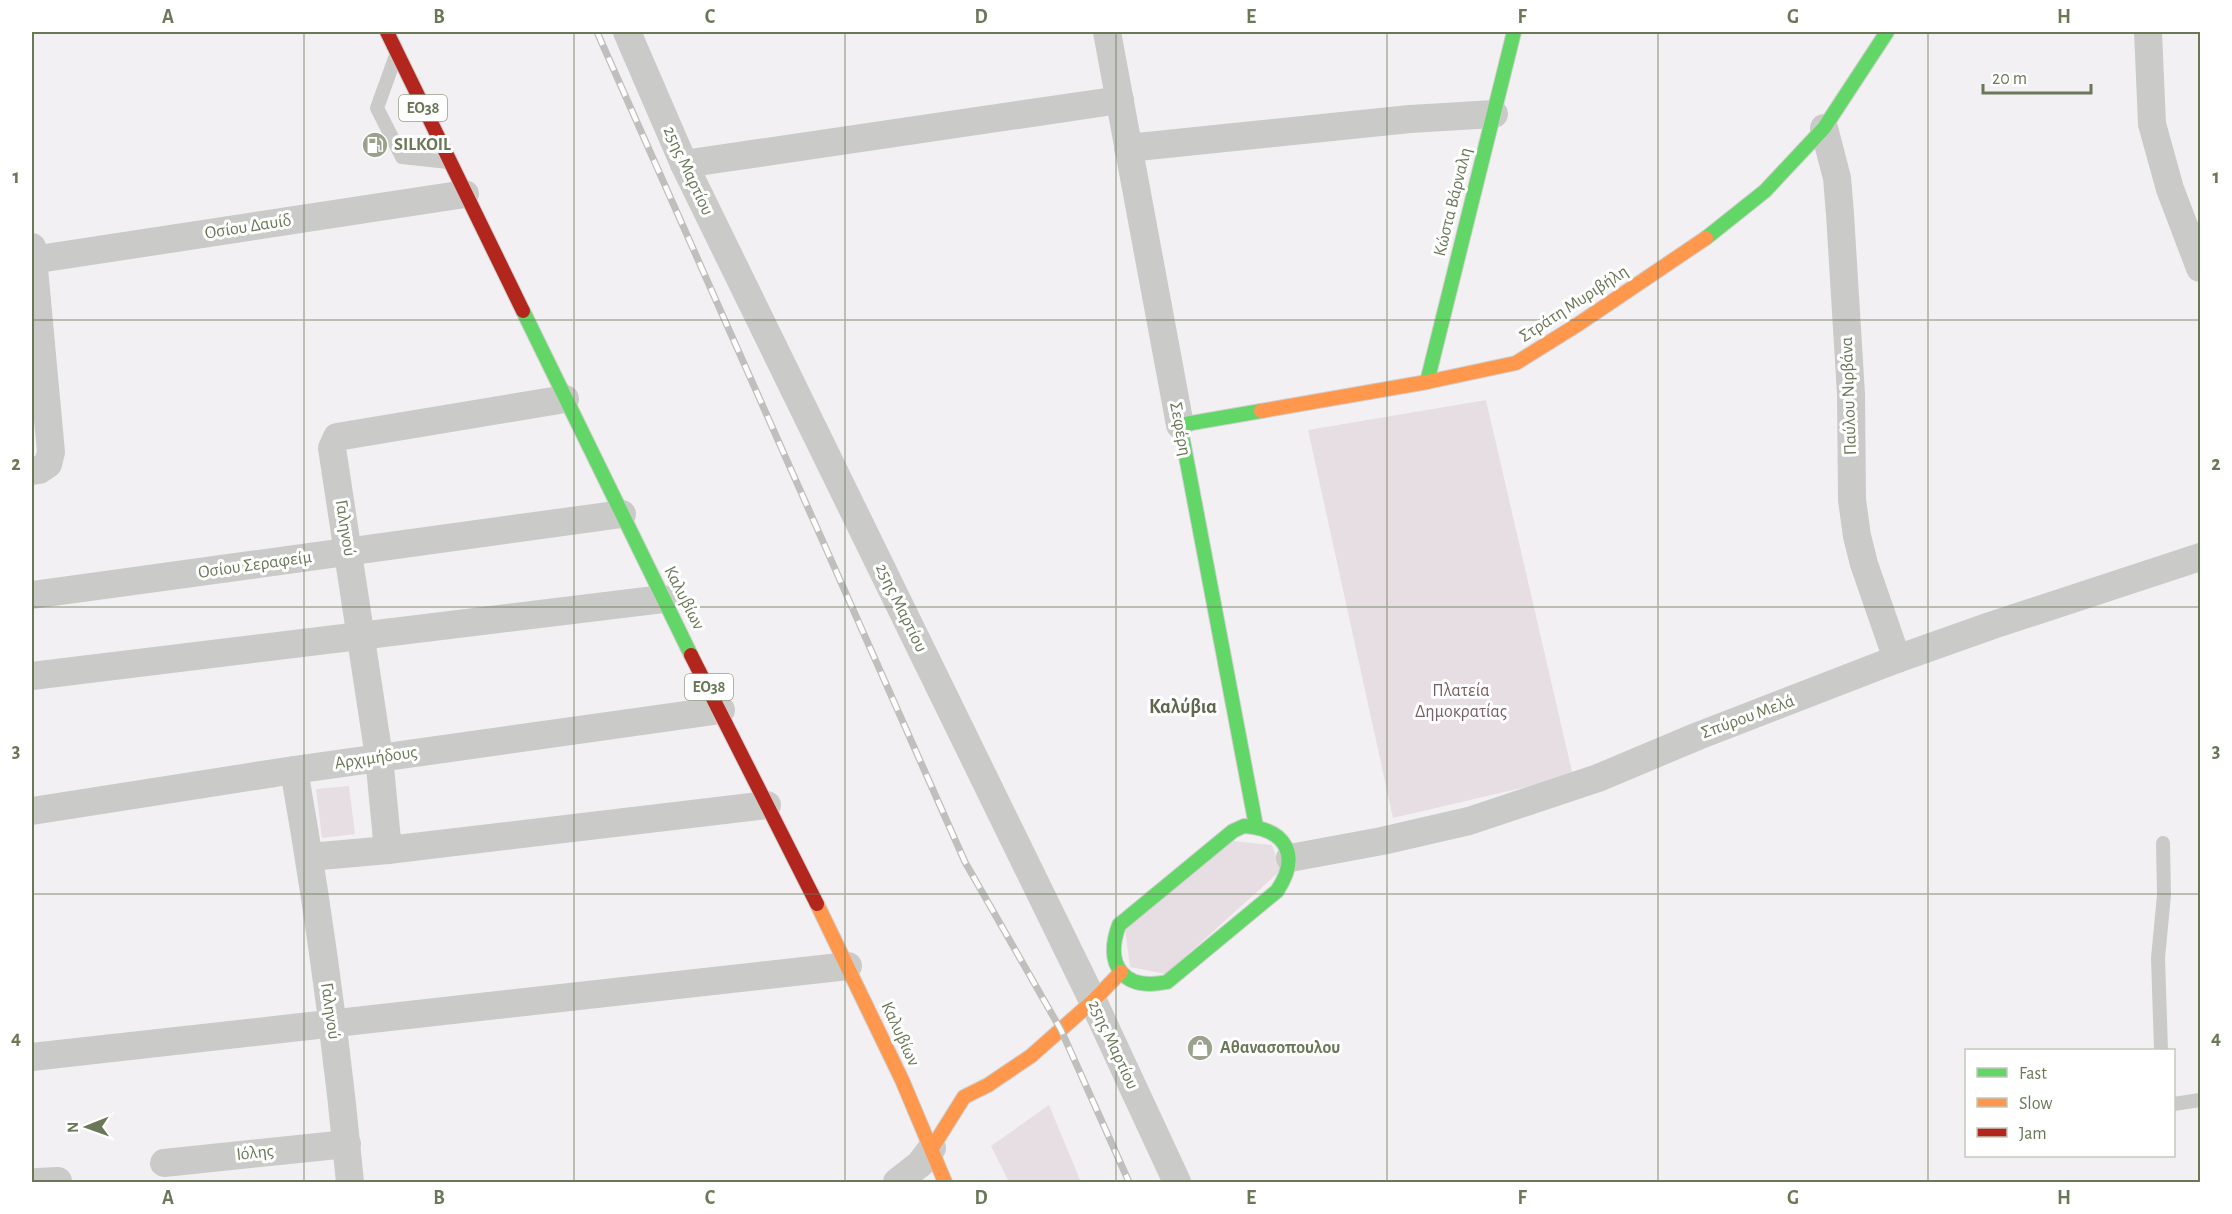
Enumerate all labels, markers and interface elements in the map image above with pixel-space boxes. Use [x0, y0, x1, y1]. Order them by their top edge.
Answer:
text: A [162, 7, 174, 27]
text: B [433, 7, 445, 27]
text: C [705, 7, 716, 27]
text: D [974, 7, 988, 27]
text: E [1246, 7, 1256, 27]
text: F [1517, 7, 1527, 27]
text: G [1787, 7, 1799, 27]
text: H [2057, 7, 2071, 27]
scale bar [1983, 57, 2091, 95]
text: 20 m [1992, 70, 2027, 88]
road number: ΕΟ38 [399, 95, 447, 121]
street label: 25ης Μαρτίου [660, 123, 717, 218]
fuel station icon: SILKOIL [360, 130, 390, 160]
place label: SILKOIL [394, 136, 451, 154]
street label: Κώστα Βάρναλη [1431, 146, 1475, 258]
text: 1 [12, 167, 20, 187]
text: 1 [2212, 167, 2220, 187]
street label: Οσίου Δαυίδ [203, 210, 292, 243]
street label: Στράτη Μυριβήλη [1516, 262, 1632, 346]
street label: Παύλου Νιρβάνα [1838, 336, 1860, 456]
street label: Σεφέρη [1166, 400, 1194, 458]
text: 2 [11, 454, 21, 474]
text: 2 [2211, 454, 2221, 474]
street label: Γαληνού [332, 498, 358, 558]
street label: Οσίου Σεραφείμ [197, 547, 313, 582]
street label: 25ης Μαρτίου [872, 560, 931, 655]
street label: Καλυβίων [660, 563, 709, 633]
road number: ΕΟ38 [685, 674, 733, 700]
park label: Πλατεία Δημοκρατίας [1415, 681, 1507, 721]
street label: Σπύρου Μελά [1699, 692, 1797, 742]
district label: Καλύβια [1149, 697, 1217, 717]
text: 3 [12, 741, 20, 761]
text: 3 [2212, 741, 2220, 761]
street label: Αρχιμήδους [334, 743, 418, 773]
street label: Γαληνού [317, 982, 343, 1040]
street label: 25ης Μαρτίου [1085, 997, 1142, 1092]
street label: Καλυβίων [877, 999, 924, 1069]
text: 4 [11, 1028, 21, 1048]
text: 4 [2211, 1028, 2221, 1048]
shop icon: Αθανασοπουλου [1185, 1033, 1215, 1063]
place label: Αθανασοπουλου [1220, 1039, 1340, 1057]
legend [1965, 1049, 2175, 1157]
text: Fast [2019, 1065, 2047, 1083]
text: Slow [2019, 1095, 2052, 1113]
north arrow [57, 1097, 117, 1157]
text: N [65, 1122, 81, 1133]
text: Jam [2019, 1125, 2047, 1143]
street label: Ιόλης [235, 1142, 275, 1164]
text: A [162, 1188, 174, 1208]
text: B [433, 1188, 445, 1208]
text: C [705, 1188, 716, 1208]
text: D [974, 1188, 988, 1208]
text: E [1246, 1188, 1256, 1208]
text: F [1517, 1188, 1527, 1208]
text: G [1787, 1188, 1799, 1208]
text: H [2057, 1188, 2071, 1208]

